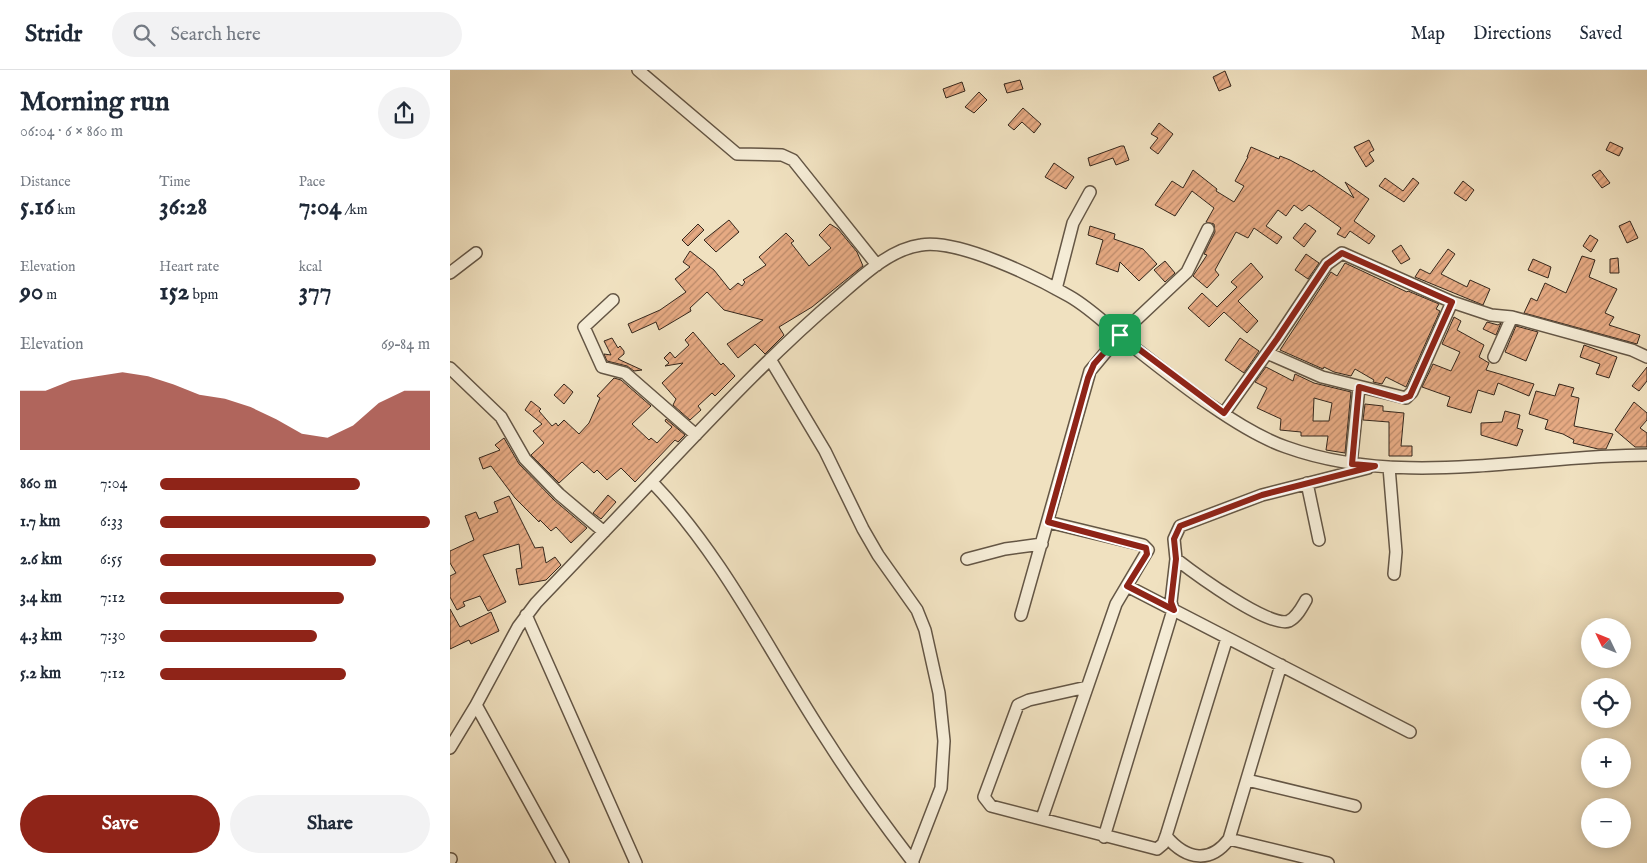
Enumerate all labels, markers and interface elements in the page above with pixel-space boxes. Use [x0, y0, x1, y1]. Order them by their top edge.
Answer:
search box [112, 12, 462, 57]
text: Stridr [25, 19, 82, 50]
icon: search [130, 21, 158, 49]
text: Search here [170, 23, 261, 47]
text: Map [1411, 23, 1445, 46]
text: Directions [1473, 23, 1551, 46]
text: Saved [1579, 23, 1622, 46]
text: Morning run [20, 85, 170, 120]
button: share [378, 87, 430, 139]
text: 06:04 · 6 × 860 m [20, 122, 123, 142]
text: Distance [20, 173, 71, 191]
text: Time [159, 173, 190, 191]
text: Pace [299, 173, 325, 191]
text: 5.16 [20, 191, 54, 223]
text: 36:28 [159, 191, 207, 223]
text: 7:04 [299, 191, 341, 223]
text: km [54, 201, 76, 219]
text: /km [341, 201, 368, 219]
text: Elevation [20, 258, 76, 276]
text: Heart rate [159, 258, 219, 276]
text: kcal [299, 258, 322, 276]
text: 90 [20, 276, 43, 308]
text: 152 [159, 276, 189, 308]
text: 377 [299, 276, 331, 308]
text: m [43, 286, 57, 304]
text: bpm [189, 286, 218, 304]
pin [1099, 314, 1141, 356]
icon: arrive [1106, 321, 1134, 349]
text: Elevation [20, 335, 83, 355]
text: 69–84 m [381, 335, 430, 355]
text: 860 m [20, 474, 57, 494]
text: 7:04 [100, 474, 127, 494]
text: 1.7 km [20, 512, 60, 532]
text: 6:33 [100, 512, 123, 532]
text: 2.6 km [20, 550, 62, 570]
text: 6:55 [100, 550, 123, 570]
text: 3.4 km [20, 588, 62, 608]
text: 7:12 [100, 588, 125, 608]
north arrow [1581, 618, 1631, 668]
map controls [1581, 618, 1631, 848]
text: 4.3 km [20, 626, 62, 646]
text: 7:30 [100, 626, 126, 646]
text: 5.2 km [20, 664, 61, 684]
text: 7:12 [100, 664, 125, 684]
button: locate [1581, 678, 1631, 728]
button: + [1581, 738, 1631, 788]
button: Save [20, 795, 220, 853]
button: Share [230, 795, 430, 853]
button: − [1581, 798, 1631, 848]

